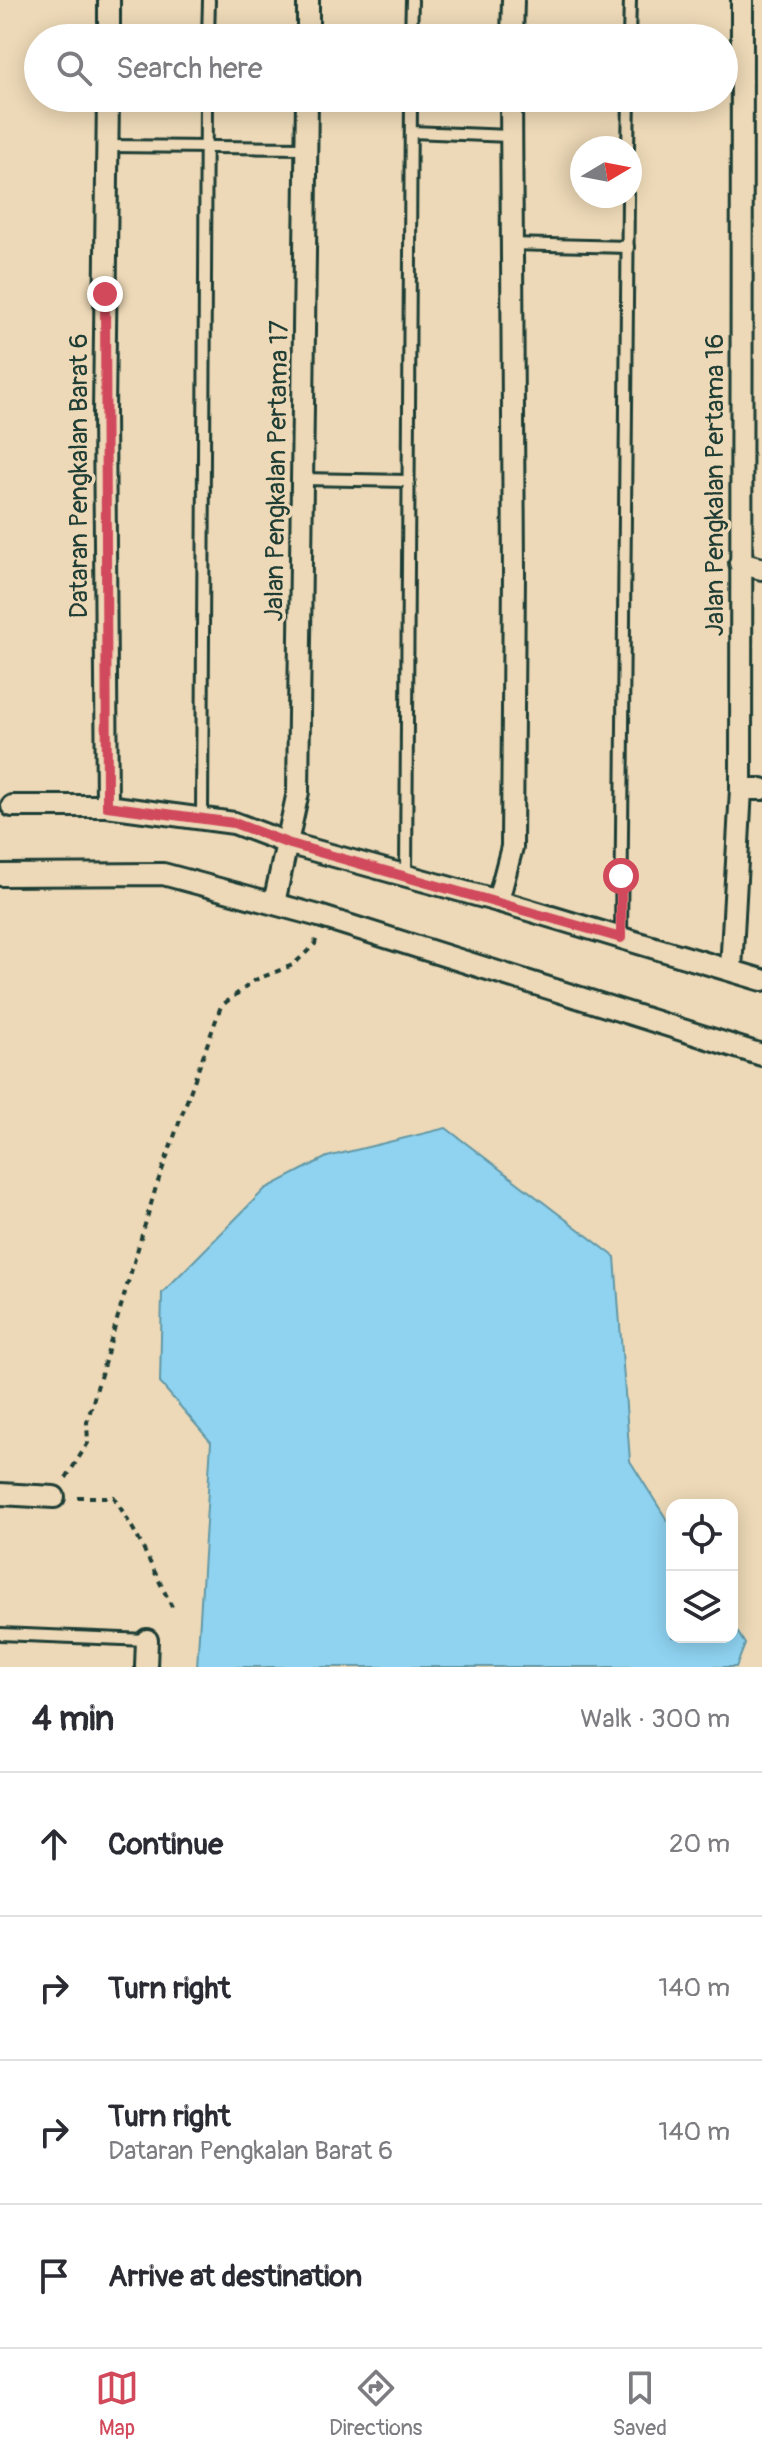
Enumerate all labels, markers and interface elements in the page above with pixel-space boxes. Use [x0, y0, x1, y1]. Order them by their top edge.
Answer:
search box [24, 24, 738, 112]
icon: search [52, 46, 96, 90]
text: Search here [116, 50, 263, 87]
north arrow [570, 136, 642, 208]
route end [87, 276, 123, 312]
street label: Jalan Pengkalan Pertama 17 [258, 320, 296, 622]
street label: Dataran Pengkalan Barat 6 [63, 333, 95, 619]
street label: Jalan Pengkalan Pertama 16 [699, 334, 731, 636]
route start [603, 858, 639, 894]
map controls [666, 1499, 738, 1643]
button: locate [666, 1499, 738, 1571]
button: layers [666, 1571, 738, 1643]
text: 4 min [32, 1698, 114, 1741]
text: Walk · 300 m [580, 1703, 730, 1735]
icon: ahead [32, 1822, 76, 1866]
text: Continue [108, 1826, 223, 1863]
text: 20 m [669, 1828, 730, 1860]
icon: right [32, 1966, 76, 2010]
text: Turn right [108, 1970, 231, 2007]
text: 140 m [658, 1972, 730, 2004]
text: Turn right [108, 2098, 231, 2135]
icon: right [32, 2110, 76, 2154]
text: 140 m [658, 2116, 730, 2148]
text: Dataran Pengkalan Barat 6 [108, 2135, 393, 2167]
icon: arrive [32, 2254, 76, 2298]
text: Arrive at destination [108, 2258, 362, 2295]
tab: Map [95, 2366, 139, 2442]
tab: Directions [329, 2366, 422, 2442]
tab: Saved [612, 2366, 667, 2442]

